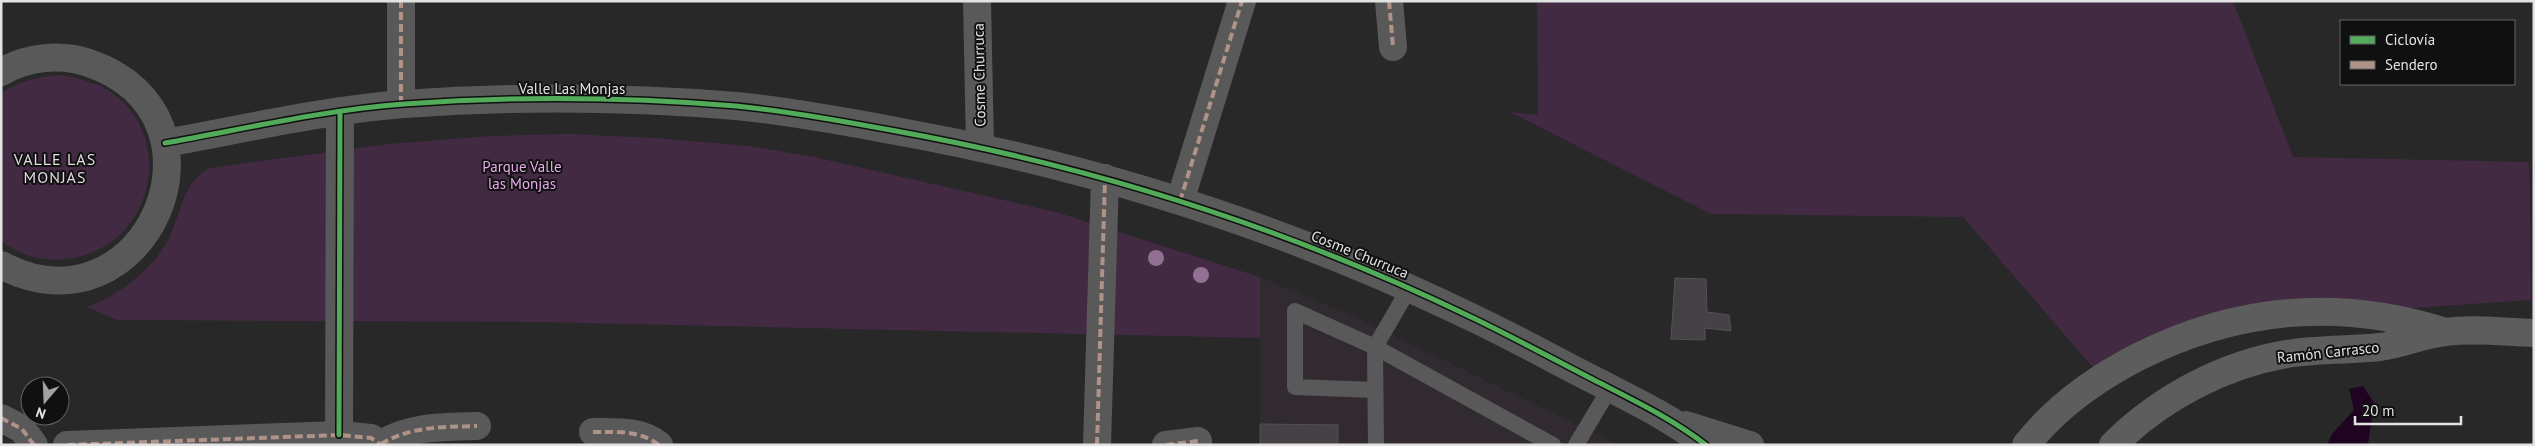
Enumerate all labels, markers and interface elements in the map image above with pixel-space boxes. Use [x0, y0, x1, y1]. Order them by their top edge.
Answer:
legend [2340, 20, 2515, 85]
street label: Cosme Churruca [969, 23, 989, 127]
text: Ciclovía [2385, 30, 2435, 49]
text: Sendero [2385, 55, 2438, 74]
street label: Valle Las Monjas [518, 79, 625, 98]
district label: VALLE LAS MONJAS [13, 149, 96, 187]
park label: Parque Valle las Monjas [482, 157, 562, 193]
street label: Cosme Churruca [1308, 226, 1412, 282]
street label: Ramón Carrasco [2276, 337, 2380, 367]
north arrow [20, 376, 70, 426]
scale bar [2355, 394, 2461, 426]
text: 20 m [2362, 401, 2395, 420]
text: N [33, 403, 48, 423]

